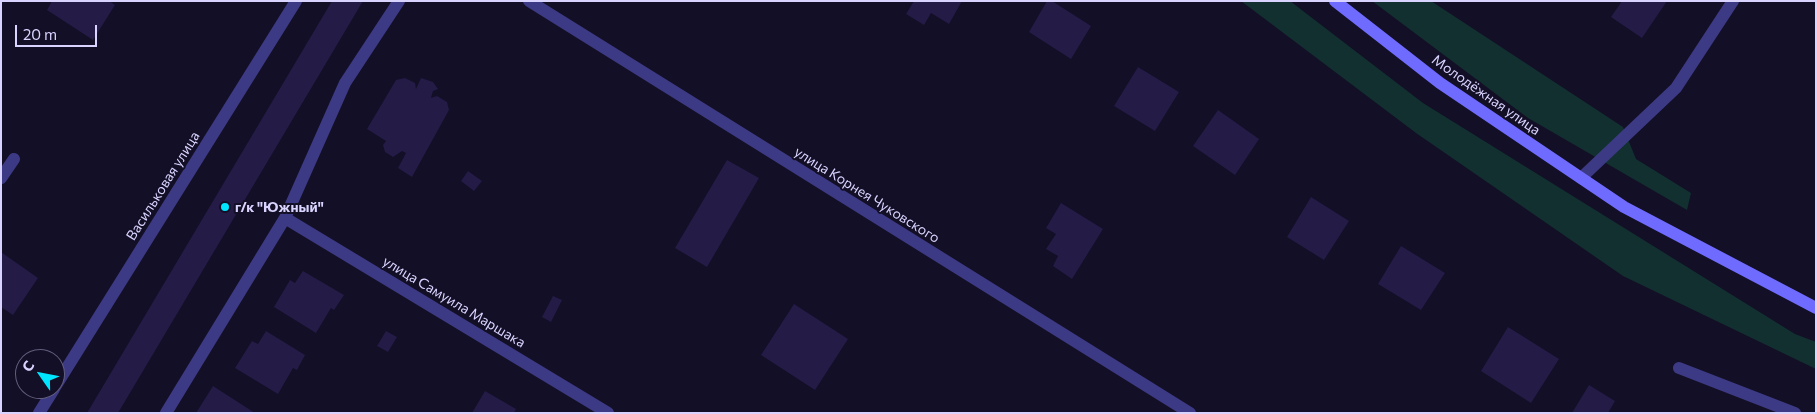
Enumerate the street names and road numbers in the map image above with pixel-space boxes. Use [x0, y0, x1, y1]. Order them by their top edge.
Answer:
street label: Молодёжная улица [1429, 51, 1543, 139]
street label: Васильковая улица [123, 129, 203, 243]
street label: улица Корнея Чуковского [791, 143, 943, 247]
street label: улица Самуила Маршака [380, 253, 528, 351]

